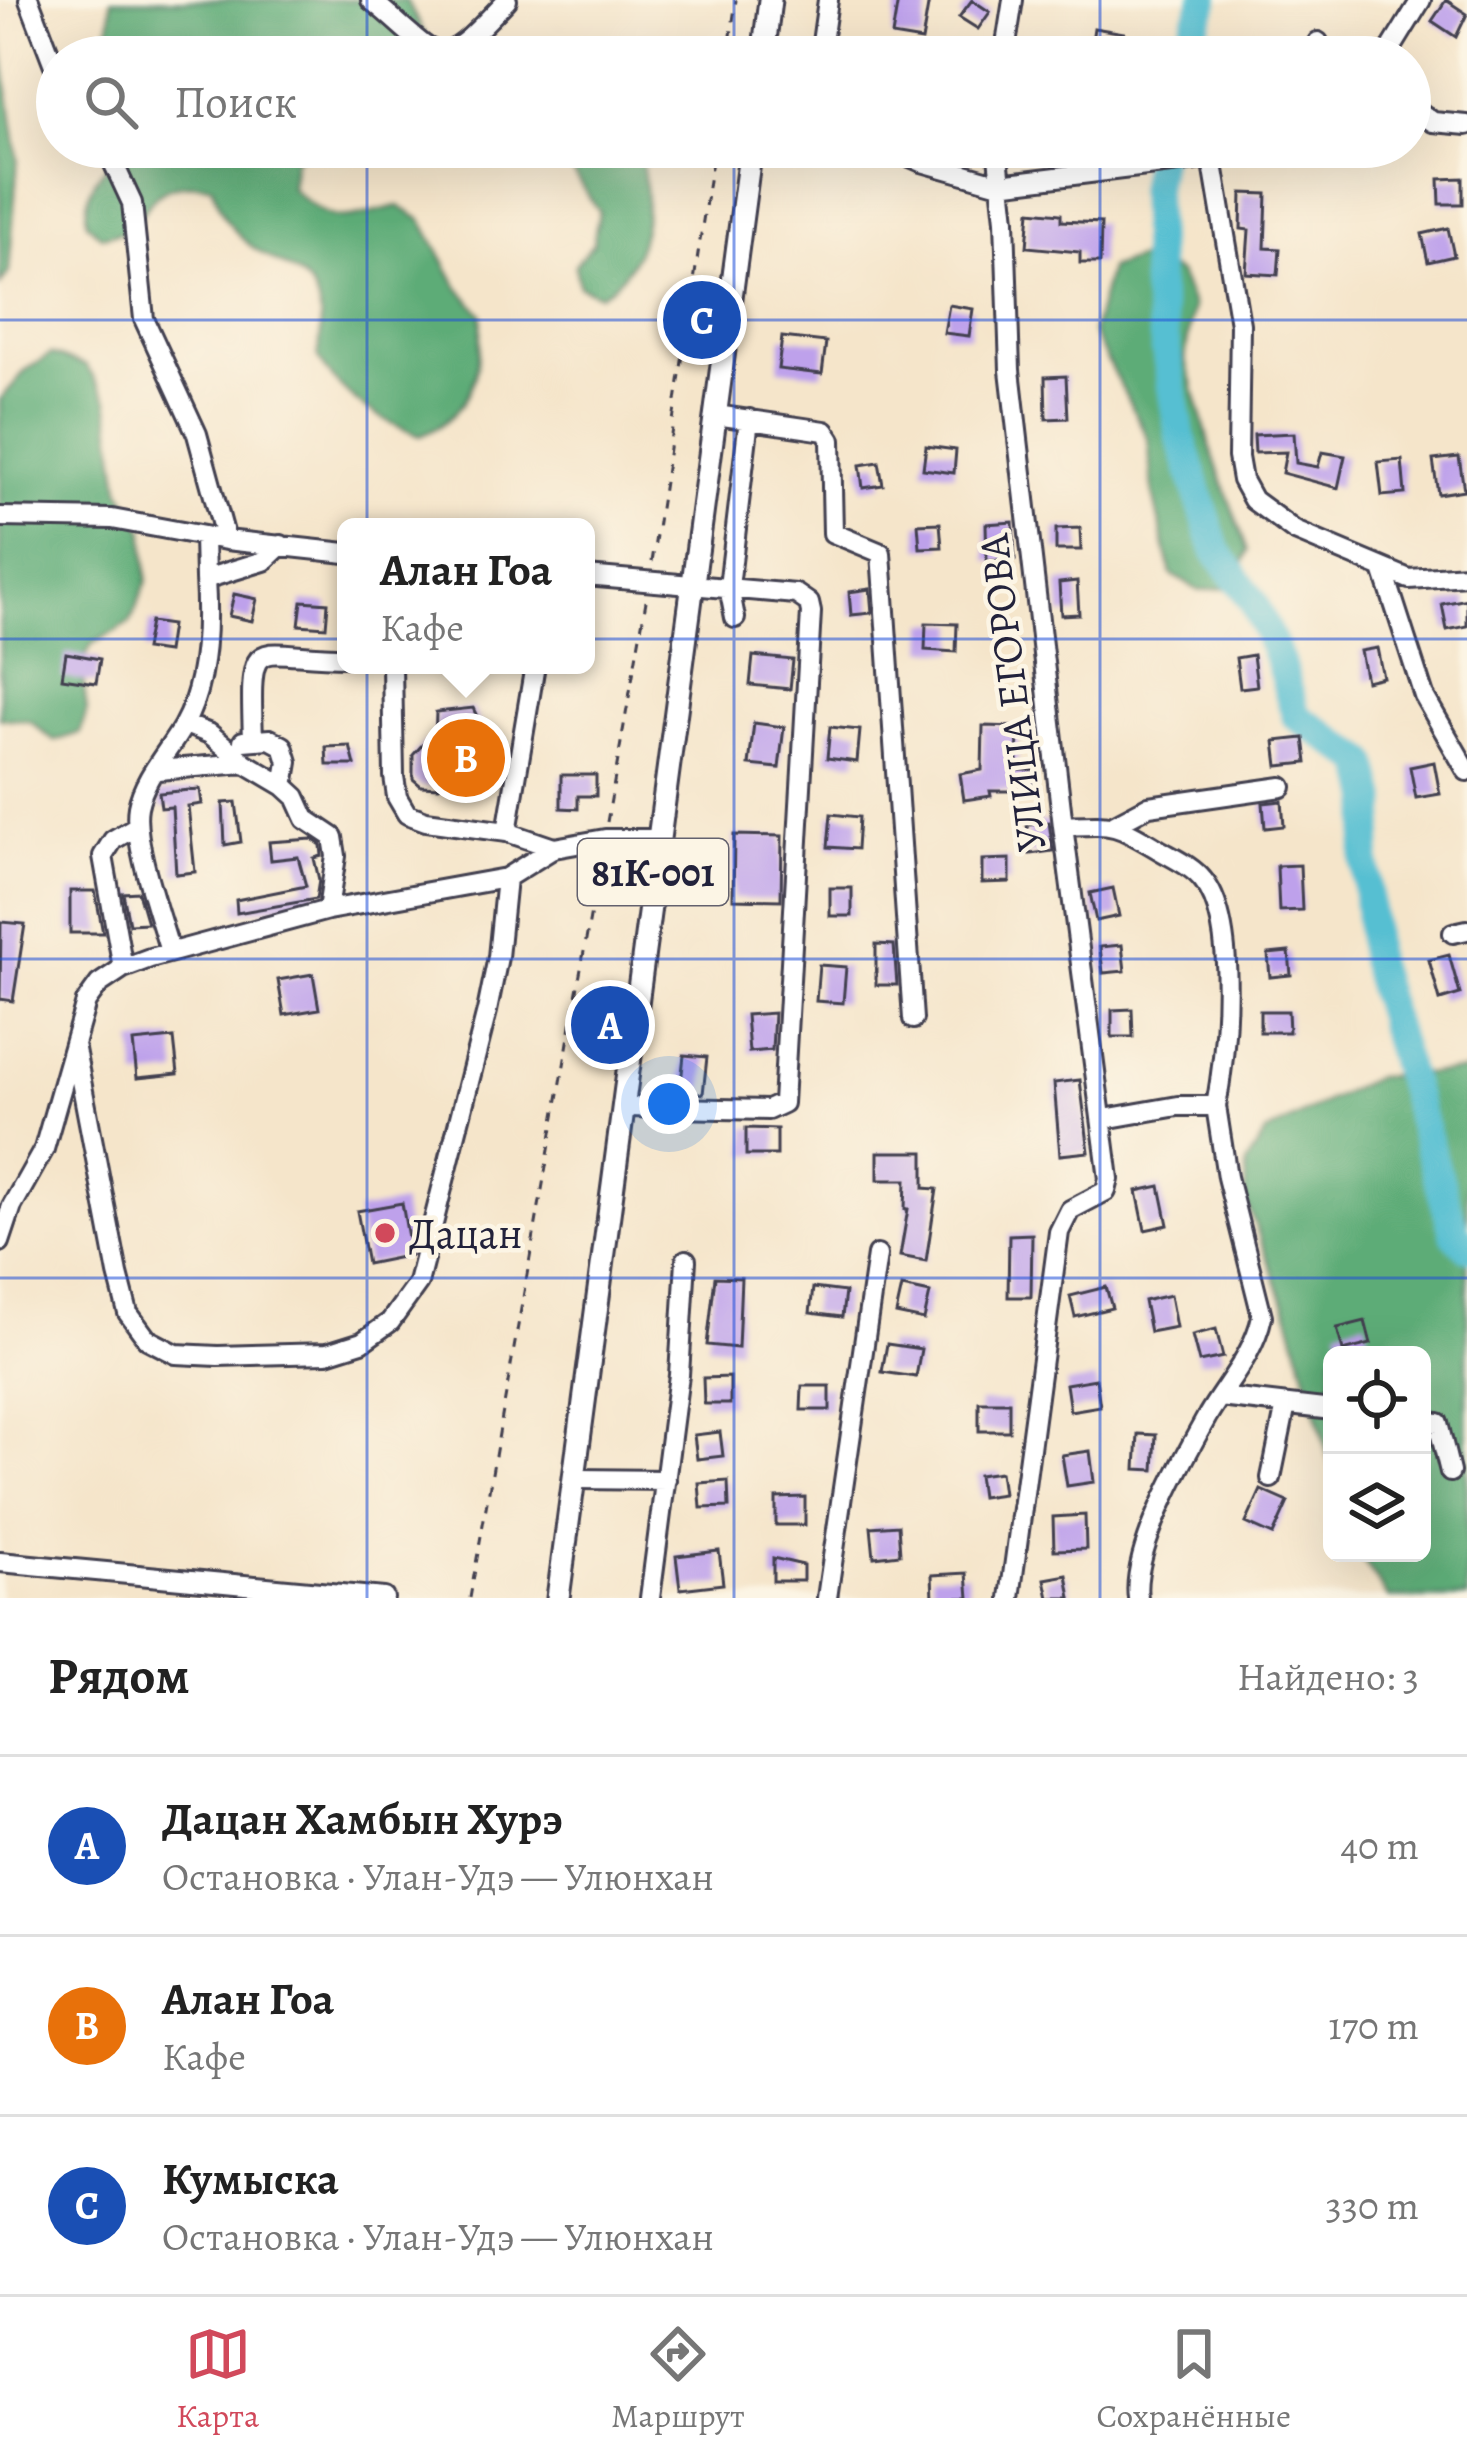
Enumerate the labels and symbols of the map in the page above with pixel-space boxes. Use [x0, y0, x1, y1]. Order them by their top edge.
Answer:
pin: C [663, 275, 741, 365]
street label: УЛИЦА ЕГОРОВА [964, 531, 1060, 855]
pin: B [427, 713, 505, 803]
road number: 81К-001 [578, 839, 728, 905]
pin: A [571, 980, 649, 1070]
your location [639, 1074, 699, 1134]
place label: Дацан [409, 1205, 522, 1262]
marker: Дацан [372, 1220, 398, 1246]

